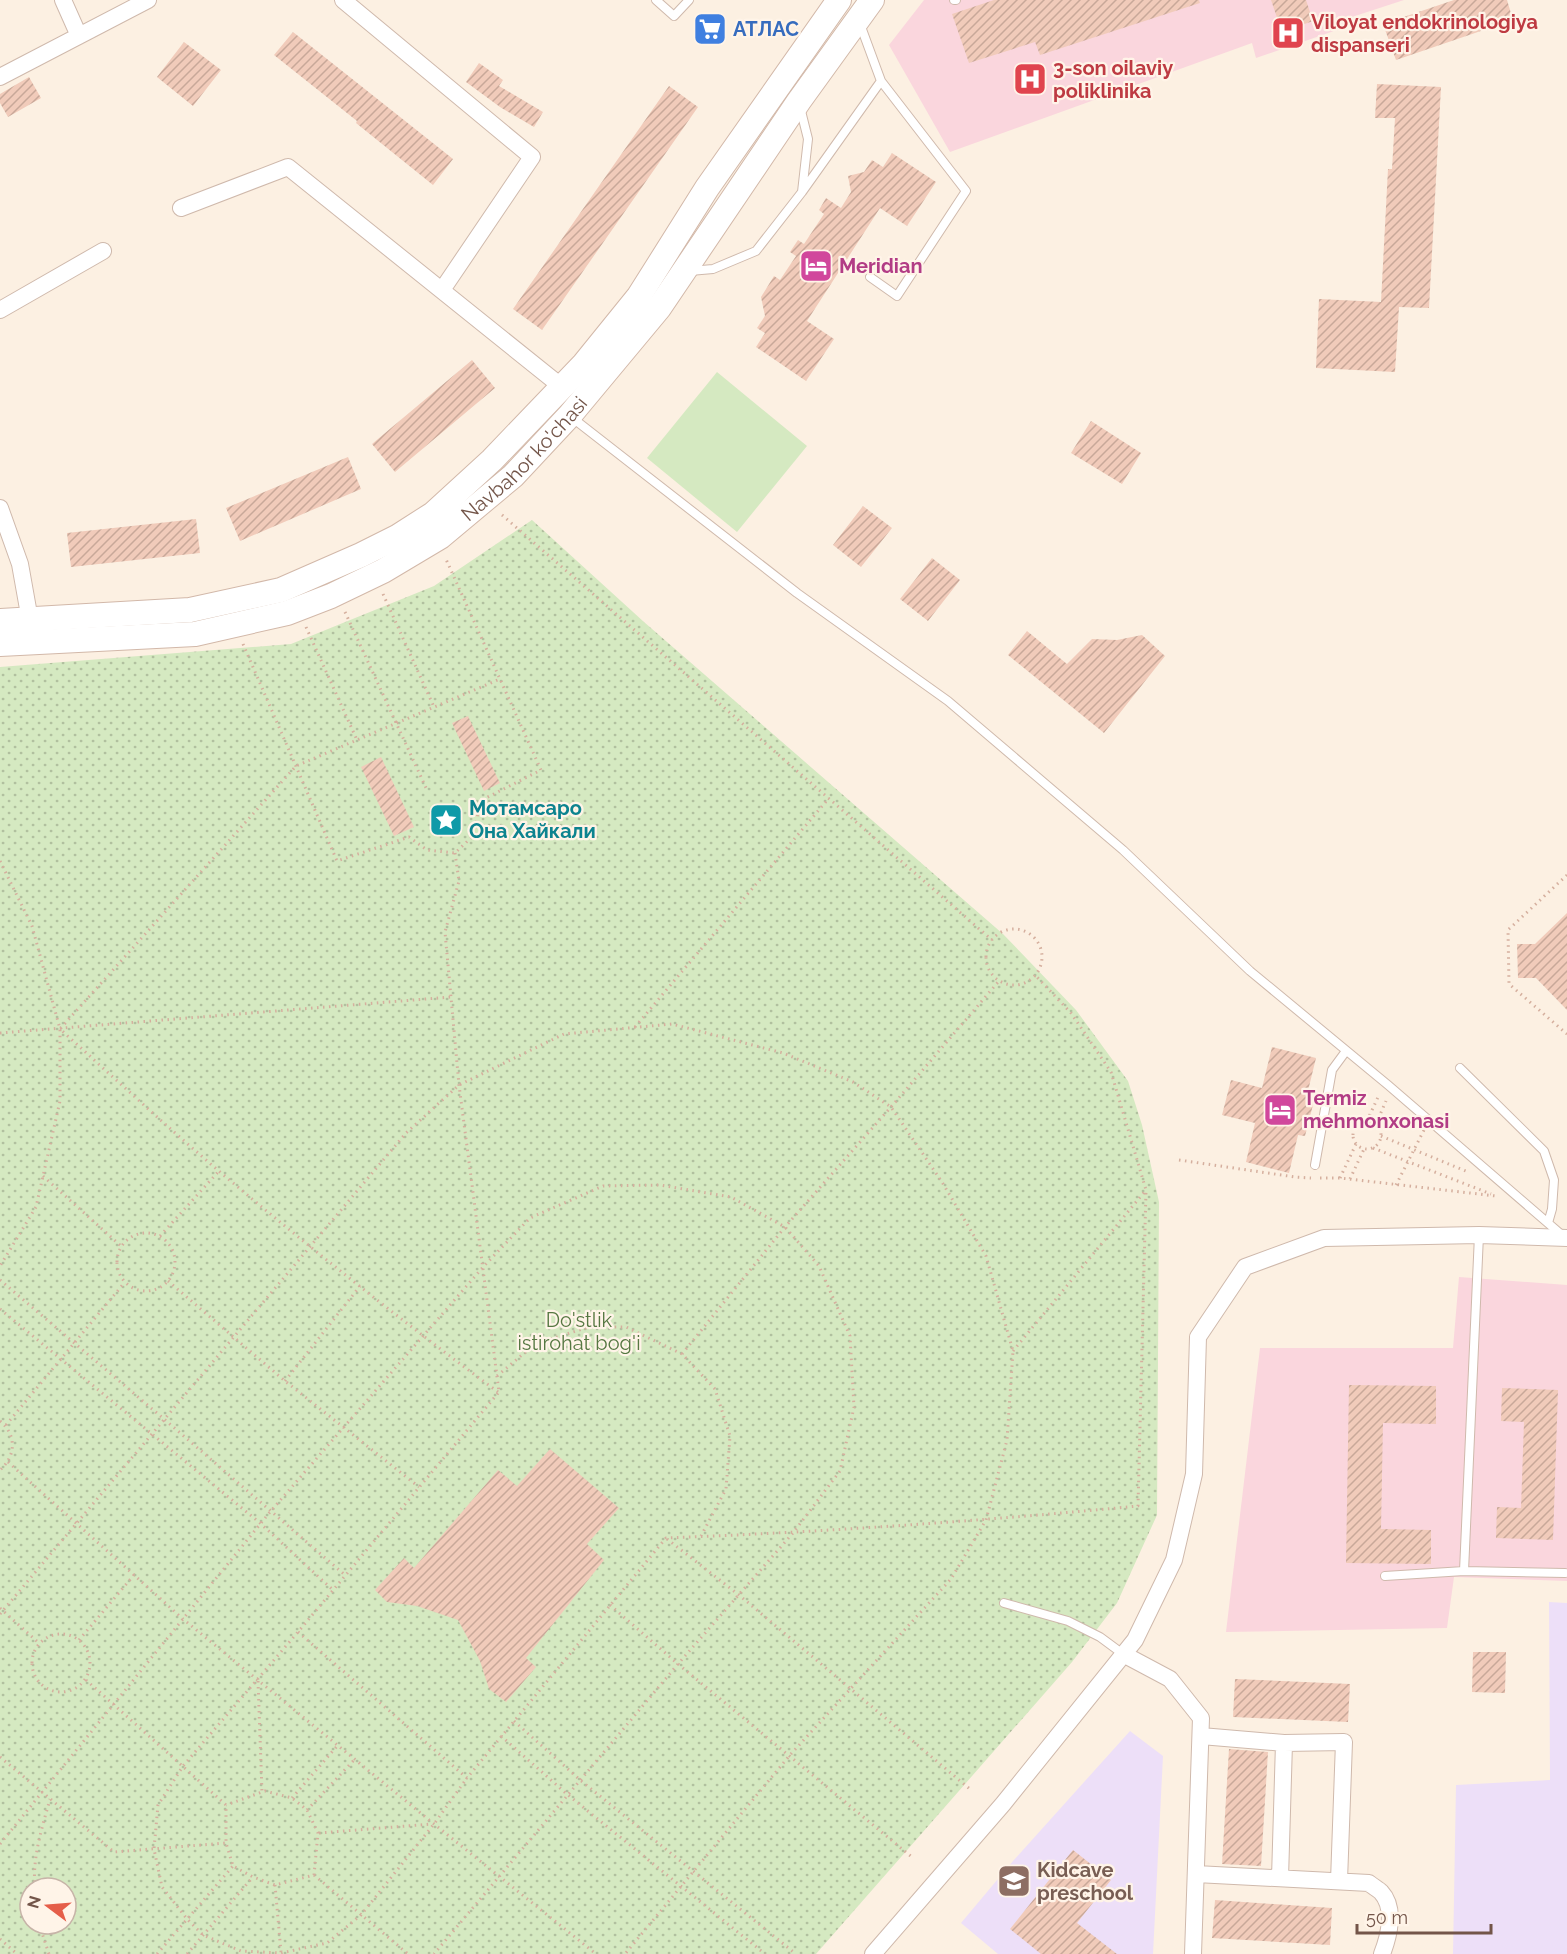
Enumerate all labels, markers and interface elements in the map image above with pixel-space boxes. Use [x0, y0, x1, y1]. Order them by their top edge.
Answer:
place label: Viloyat endokrinologiya dispanseri [1311, 10, 1538, 57]
supermarket icon: АТЛАС [692, 11, 728, 47]
hospital icon: Viloyat endokrinologiya dispanseri [1270, 15, 1306, 51]
place label: АТЛАС [733, 17, 799, 41]
place label: 3-son oilaviy poliklinika [1053, 56, 1173, 103]
hospital icon: 3-son oilaviy poliklinika [1012, 61, 1048, 97]
hotel icon: Meridian [798, 248, 834, 284]
place label: Meridian [839, 254, 923, 278]
street label: Navbahor ko'chasi [456, 392, 592, 526]
place label: Мотамсаро Она Хайкали [469, 796, 596, 843]
place icon: Мотамсаро Она Хайкали [428, 802, 464, 838]
place label: Termiz mehmonxonasi [1303, 1086, 1449, 1133]
hotel icon: Termiz mehmonxonasi [1262, 1092, 1298, 1128]
park label: Do'stlik istirohat bog'i [517, 1308, 641, 1355]
place label: Kidcave preschool [1037, 1858, 1134, 1905]
school or university icon: Kidcave preschool [996, 1863, 1032, 1899]
north arrow [18, 1876, 78, 1936]
text: N [23, 1894, 45, 1910]
scale bar [1357, 1897, 1490, 1935]
text: 50 m [1366, 1907, 1408, 1928]

